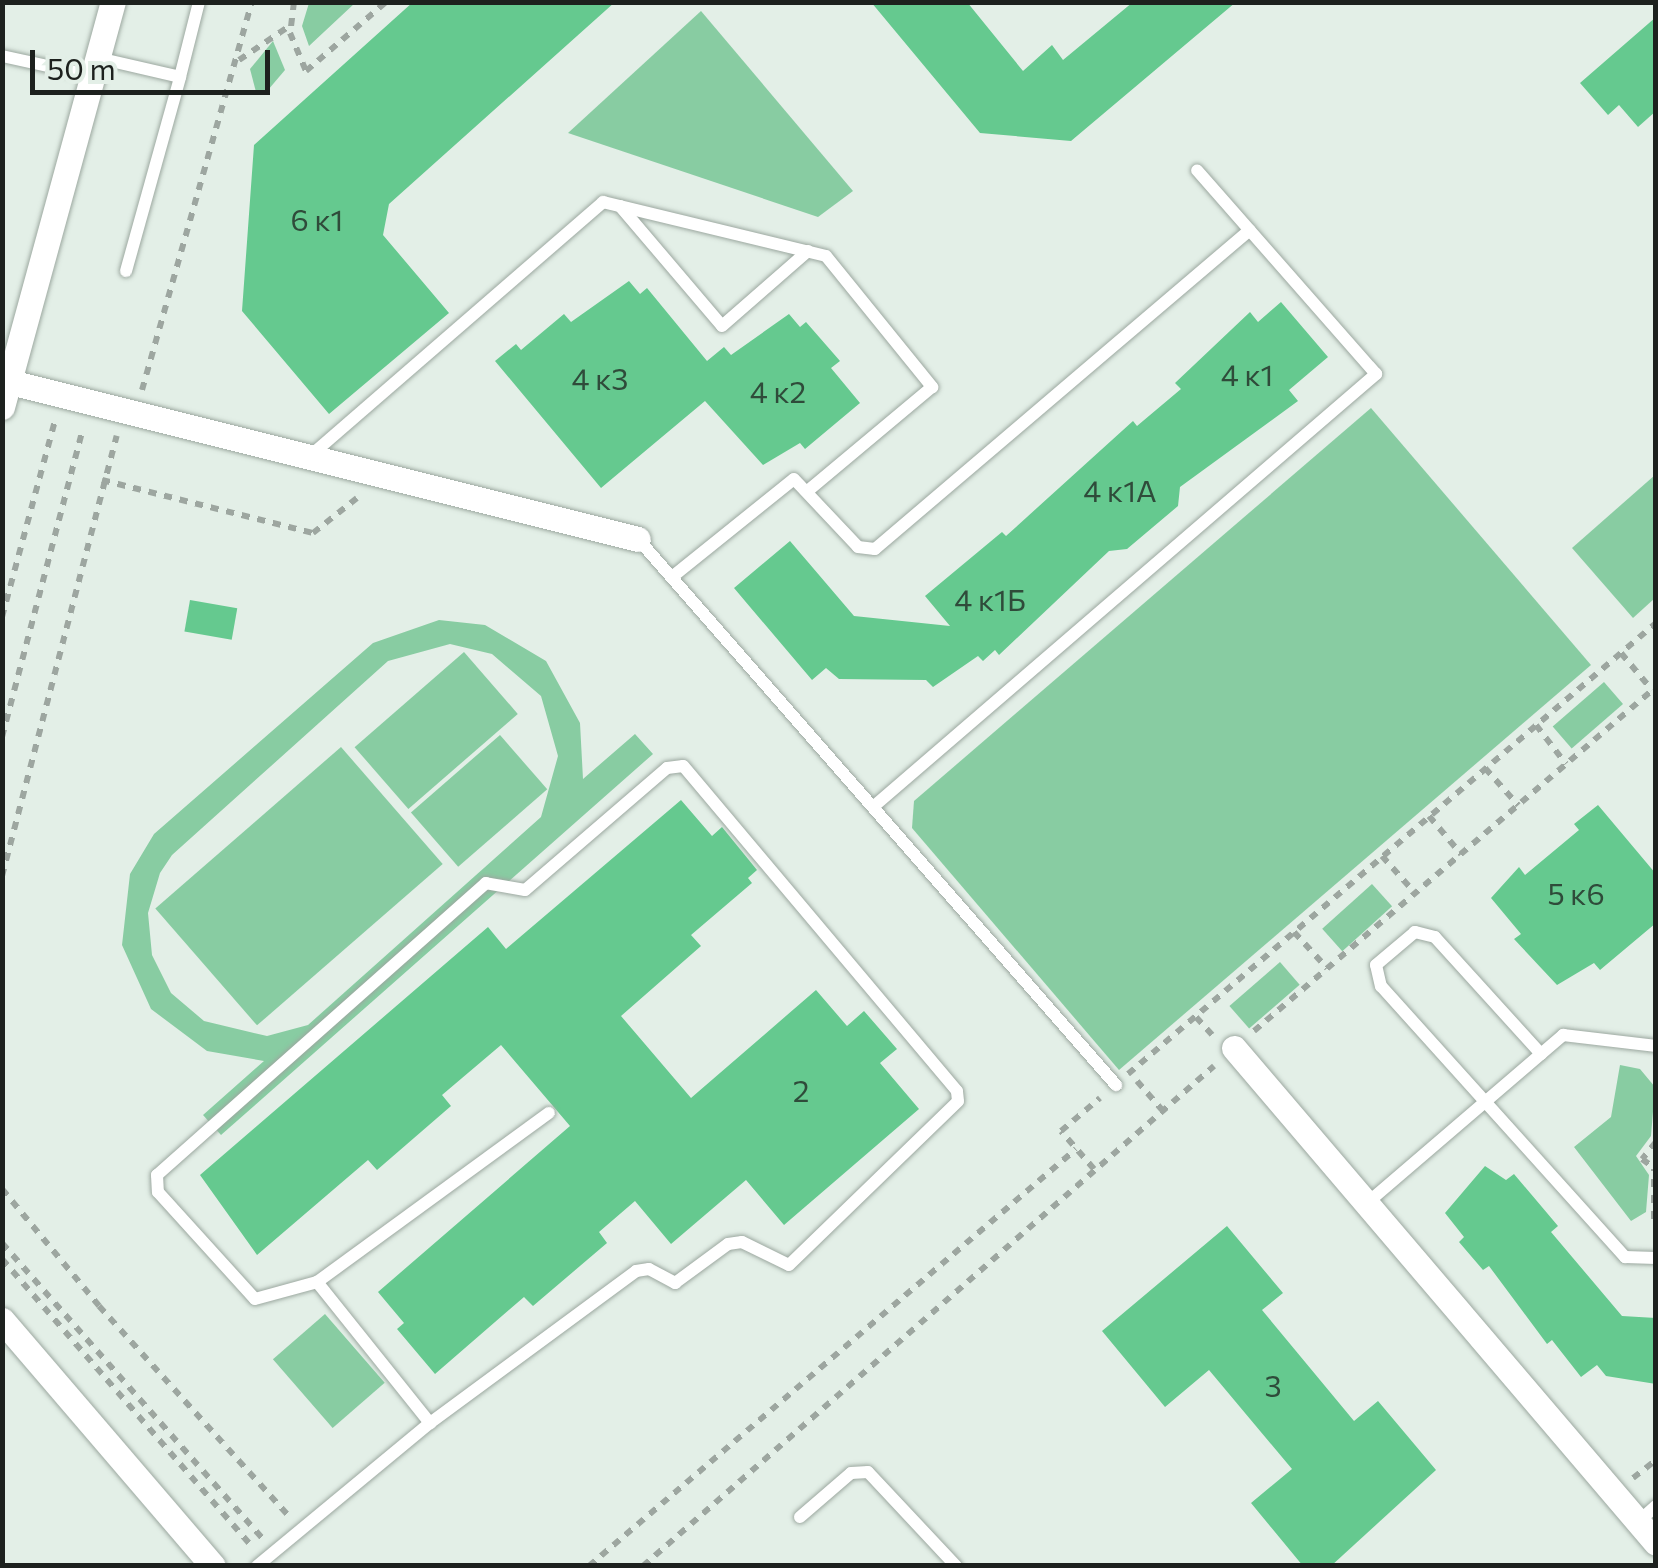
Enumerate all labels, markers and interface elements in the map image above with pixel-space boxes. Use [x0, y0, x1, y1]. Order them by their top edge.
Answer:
scale bar [35, 30, 275, 92]
text: 50 m [47, 49, 116, 86]
house number: 6 к1 [291, 201, 343, 237]
house number: 4 к1 [1221, 356, 1273, 392]
house number: 4 к3 [572, 360, 628, 396]
house number: 4 к2 [750, 373, 806, 409]
house number: 4 к1А [1083, 472, 1157, 508]
house number: 4 к1Б [954, 581, 1026, 617]
house number: 5 к6 [1547, 875, 1605, 911]
house number: 2 [793, 1072, 809, 1108]
house number: 3 [1264, 1367, 1282, 1403]

